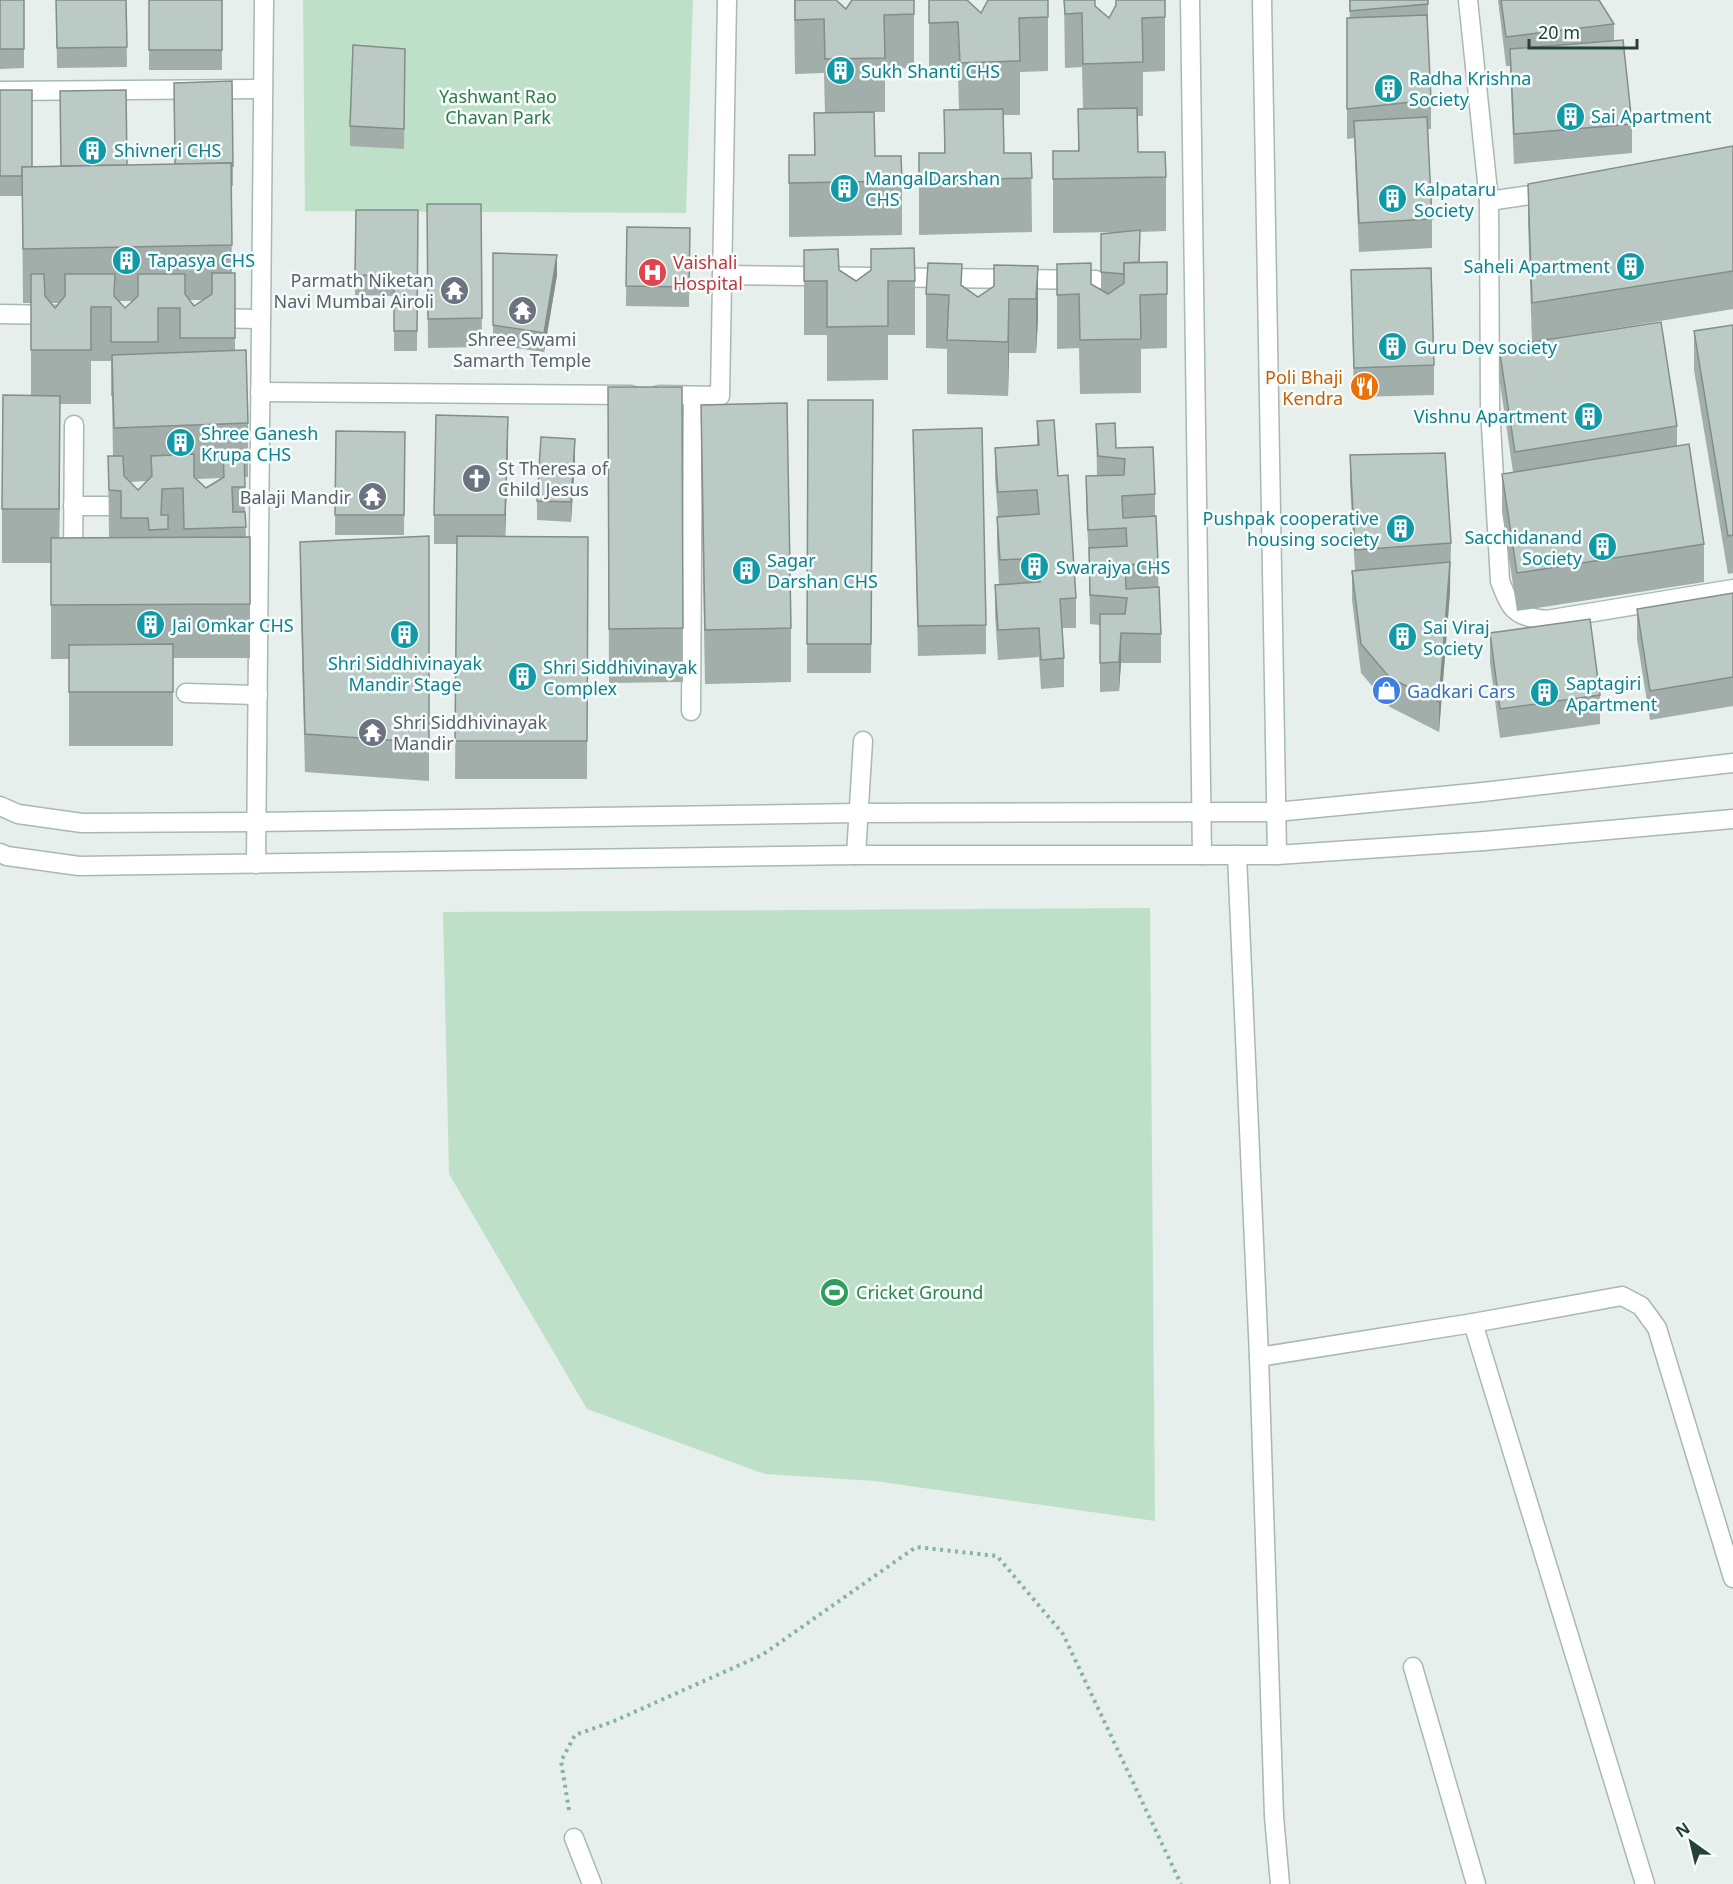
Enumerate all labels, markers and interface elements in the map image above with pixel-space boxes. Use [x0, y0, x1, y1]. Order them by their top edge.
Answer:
scale bar [1529, 12, 1637, 50]
text: 20 m [1538, 20, 1580, 44]
building icon: Sukh Shanti CHS [824, 55, 856, 87]
place label: Sukh Shanti CHS [861, 59, 1000, 83]
place label: Radha Krishna Society [1409, 66, 1531, 111]
building icon: Radha Krishna Society [1372, 72, 1404, 104]
park label: Yashwant Rao Chavan Park [439, 84, 557, 129]
building icon: Sai Apartment [1554, 100, 1586, 132]
place label: Sai Apartment [1591, 104, 1712, 128]
building icon: Shivneri CHS [77, 134, 109, 166]
place label: Shivneri CHS [114, 138, 222, 162]
place label: MangalDarshan CHS [865, 166, 1000, 211]
building icon: MangalDarshan CHS [828, 172, 860, 204]
place label: Kalpataru Society [1414, 177, 1496, 222]
building icon: Kalpataru Society [1377, 183, 1409, 215]
building icon: Tapasya CHS [111, 244, 143, 276]
place label: Tapasya CHS [148, 248, 255, 272]
place label: Vaishali Hospital [673, 250, 743, 295]
building icon: Saheli Apartment [1615, 250, 1647, 282]
place label: Saheli Apartment [1464, 254, 1610, 278]
hospital icon: Vaishali Hospital [636, 256, 668, 288]
place label: Parmath Niketan Navi Mumbai Airoli [274, 268, 434, 313]
temple icon: Parmath Niketan Navi Mumbai Airoli [439, 274, 471, 306]
temple icon: Shree Swami Samarth Temple [506, 294, 538, 326]
place label: Shree Swami Samarth Temple [453, 327, 591, 372]
building icon: Guru Dev society [1377, 331, 1409, 363]
place label: Guru Dev society [1414, 335, 1558, 359]
place label: Poli Bhaji Kendra [1265, 365, 1343, 410]
restaurant icon: Poli Bhaji Kendra [1348, 371, 1380, 403]
building icon: Vishnu Apartment [1572, 400, 1604, 432]
place label: Vishnu Apartment [1414, 404, 1567, 428]
place label: Shree Ganesh Krupa CHS [201, 421, 318, 466]
building icon: Shree Ganesh Krupa CHS [164, 427, 196, 459]
place label: St Theresa of Child Jesus [498, 456, 609, 501]
church icon: St Theresa of Child Jesus [461, 462, 493, 494]
temple icon: Balaji Mandir [356, 481, 388, 513]
place label: Balaji Mandir [240, 485, 352, 509]
place label: Pushpak cooperative housing society [1203, 506, 1380, 551]
building icon: Pushpak cooperative housing society [1384, 512, 1416, 544]
place label: Sacchidanand Society [1464, 525, 1583, 570]
building icon: Sacchidanand Society [1587, 531, 1619, 563]
place label: Sagar Darshan CHS [767, 548, 878, 593]
building icon: Swarajya CHS [1019, 551, 1051, 583]
building icon: Sagar Darshan CHS [730, 554, 762, 586]
place label: Swarajya CHS [1056, 555, 1171, 579]
building icon: Jai Omkar CHS [135, 609, 167, 641]
place label: Jai Omkar CHS [170, 613, 294, 637]
place label: Sai Viraj Society [1423, 615, 1490, 660]
building icon: Shri Siddhivinayak Mandir Stage [389, 618, 421, 650]
building icon: Sai Viraj Society [1386, 621, 1418, 653]
place label: Shri Siddhivinayak Mandir Stage [328, 651, 482, 696]
place label: Shri Siddhivinayak Complex [543, 655, 697, 700]
building icon: Shri Siddhivinayak Complex [506, 661, 538, 693]
place label: Saptagiri Apartment [1566, 671, 1658, 716]
shop icon: Gadkari Cars [1370, 675, 1402, 707]
building icon: Saptagiri Apartment [1529, 677, 1561, 709]
place label: Gadkari Cars [1407, 679, 1515, 703]
place label: Shri Siddhivinayak Mandir [393, 710, 547, 755]
temple icon: Shri Siddhivinayak Mandir [356, 716, 388, 748]
sports icon: Cricket Ground [819, 1276, 851, 1308]
place label: Cricket Ground [856, 1280, 983, 1304]
north arrow [1661, 1812, 1721, 1872]
text: N [1671, 1817, 1694, 1842]

